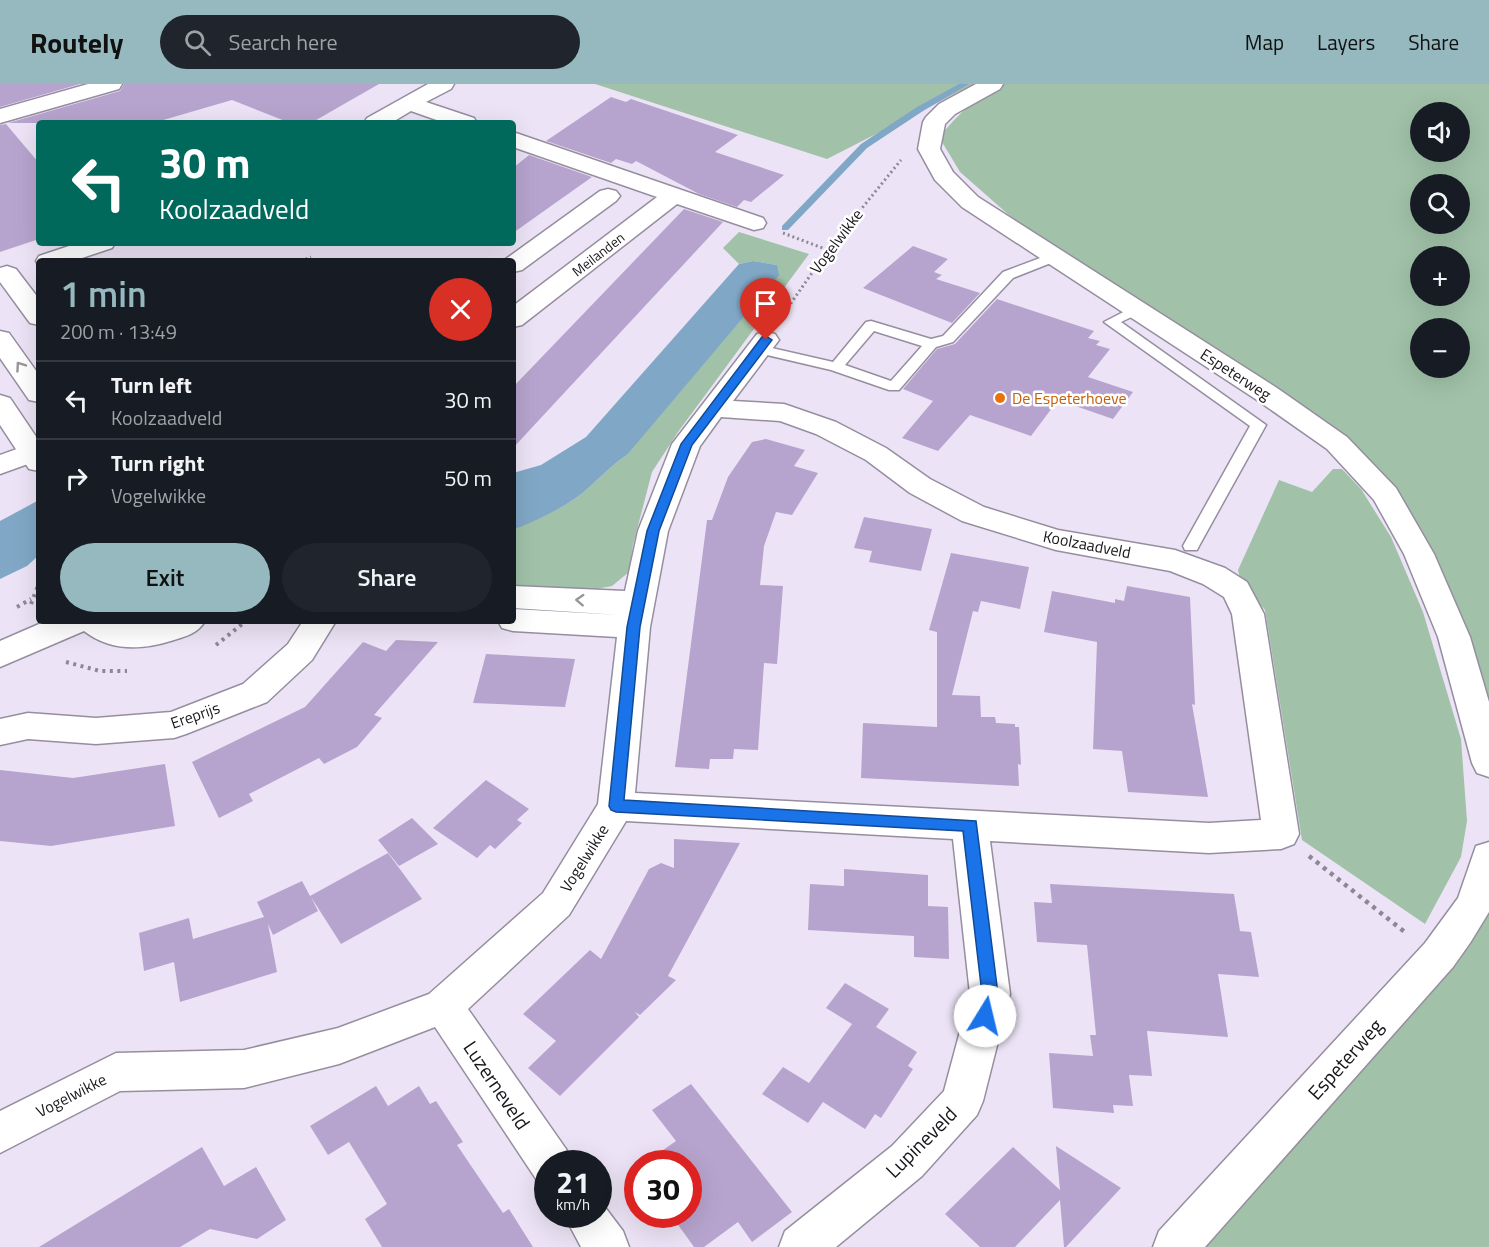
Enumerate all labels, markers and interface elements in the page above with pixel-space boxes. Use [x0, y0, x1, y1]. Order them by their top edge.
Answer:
search box [160, 15, 580, 69]
text: Routely [30, 21, 124, 64]
text: Search here [229, 25, 338, 59]
icon: search [181, 26, 214, 59]
text: Map [1245, 26, 1284, 58]
text: Layers [1317, 26, 1375, 58]
text: Share [1408, 26, 1459, 58]
map controls [1410, 102, 1470, 378]
button: sound [1410, 102, 1470, 162]
text: 30 m [159, 130, 251, 194]
icon: left [60, 144, 138, 222]
button: search [1410, 174, 1470, 234]
text: Koolzaadveld [159, 188, 309, 229]
street label: Vogelwikke [804, 203, 868, 279]
street label: Meilanden [567, 227, 629, 281]
button: + [1410, 246, 1470, 306]
text: 1 min [60, 266, 147, 321]
button: close [429, 278, 492, 341]
pin [740, 278, 791, 340]
icon: arrive [749, 287, 782, 320]
text: 200 m · 13:49 [60, 316, 177, 347]
button: − [1410, 318, 1470, 378]
street label: Espeterweg [1196, 342, 1276, 406]
one-way arrow [16, 362, 27, 373]
text: Turn left [111, 368, 192, 402]
text: 30 m [444, 383, 492, 417]
icon: left [60, 384, 93, 417]
place label: De Espeterhoeve [1012, 386, 1127, 410]
marker: De Espeterhoeve [993, 391, 1007, 405]
text: Koolzaadveld [111, 402, 222, 433]
text: Turn right [111, 446, 205, 480]
text: 50 m [444, 461, 492, 495]
icon: right [60, 462, 93, 495]
text: Vogelwikke [111, 480, 206, 511]
street label: Koolzaadveld [1041, 524, 1133, 564]
button: Exit [60, 543, 270, 612]
button: Share [282, 543, 492, 612]
one-way arrow [575, 593, 584, 606]
street label: Ereprijs [167, 695, 223, 735]
street label: Vogelwikke [554, 819, 614, 897]
position arrow [953, 984, 1017, 1048]
street label: Espeterweg [1300, 1011, 1390, 1107]
street label: Luzerneveld [456, 1034, 538, 1136]
street label: Vogelwikke [32, 1067, 110, 1123]
street label: Lupineveld [878, 1099, 964, 1185]
speed limit sign: 30 [624, 1150, 702, 1228]
text: 21 [556, 1159, 590, 1205]
text: km/h [556, 1193, 590, 1216]

